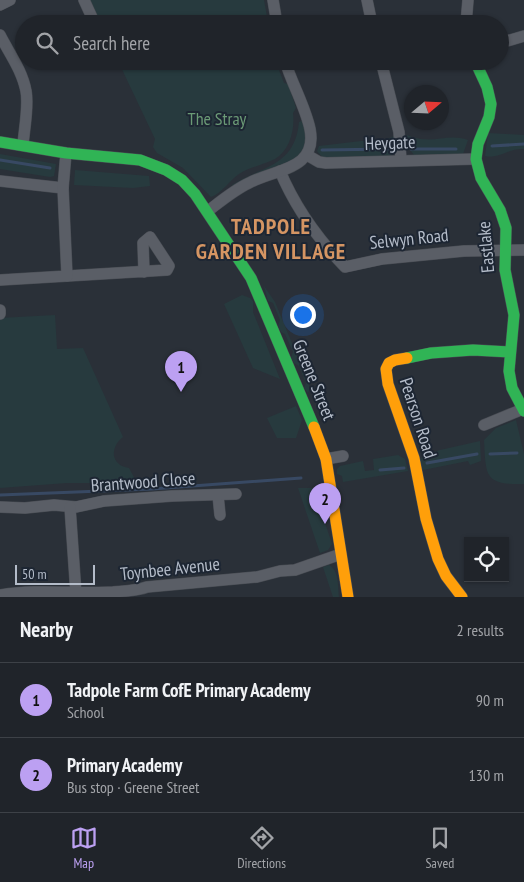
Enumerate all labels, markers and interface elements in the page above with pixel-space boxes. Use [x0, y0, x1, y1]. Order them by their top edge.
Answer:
search box [15, 15, 509, 70]
icon: search [33, 29, 61, 57]
text: Search here [73, 31, 150, 55]
north arrow [404, 85, 449, 130]
park label: The Stray [188, 107, 247, 130]
street label: Heygate [364, 130, 416, 155]
district label: TADPOLE GARDEN VILLAGE [196, 212, 346, 265]
street label: Eastlake [472, 220, 499, 274]
street label: Selwyn Road [368, 223, 450, 254]
your location [290, 302, 316, 328]
street label: Greene Street [288, 336, 341, 424]
pin: 1 [165, 351, 197, 392]
street label: Pearson Road [395, 375, 442, 461]
street label: Brantwood Close [90, 466, 196, 497]
pin: 2 [309, 483, 341, 524]
map controls [464, 537, 509, 582]
button: locate [464, 537, 509, 582]
street label: Toynbee Avenue [119, 552, 221, 585]
scale bar [15, 562, 95, 585]
text: 50 m [22, 565, 47, 583]
text: Nearby [20, 616, 73, 643]
text: 2 results [457, 620, 504, 640]
text: Tadpole Farm CofE Primary Academy [67, 678, 311, 702]
text: 1 [32, 690, 40, 710]
text: 90 m [476, 690, 504, 710]
text: School [67, 702, 104, 722]
text: Primary Academy [67, 753, 182, 777]
text: 2 [32, 765, 40, 785]
text: 130 m [469, 765, 504, 785]
text: Bus stop · Greene Street [67, 777, 200, 797]
tab: Map [70, 824, 98, 872]
tab: Directions [237, 824, 286, 872]
tab: Saved [425, 824, 454, 872]

